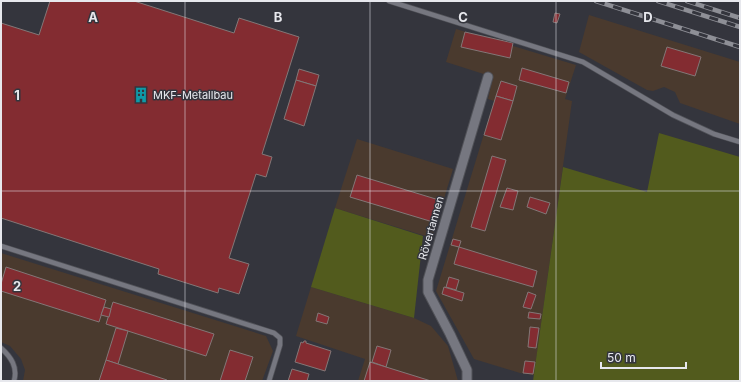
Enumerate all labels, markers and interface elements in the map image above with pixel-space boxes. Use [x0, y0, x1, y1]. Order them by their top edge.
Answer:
text: A [88, 9, 98, 25]
text: B [274, 9, 283, 25]
text: C [458, 9, 468, 25]
text: D [643, 9, 653, 25]
building icon: MKF-Metallbau [132, 86, 150, 104]
text: 1 [14, 87, 20, 103]
place label: MKF-Metallbau [153, 88, 233, 102]
street label: Rövertannen [415, 194, 447, 262]
text: 2 [13, 278, 21, 294]
scale bar [601, 344, 686, 370]
text: 50 m [607, 350, 636, 365]

